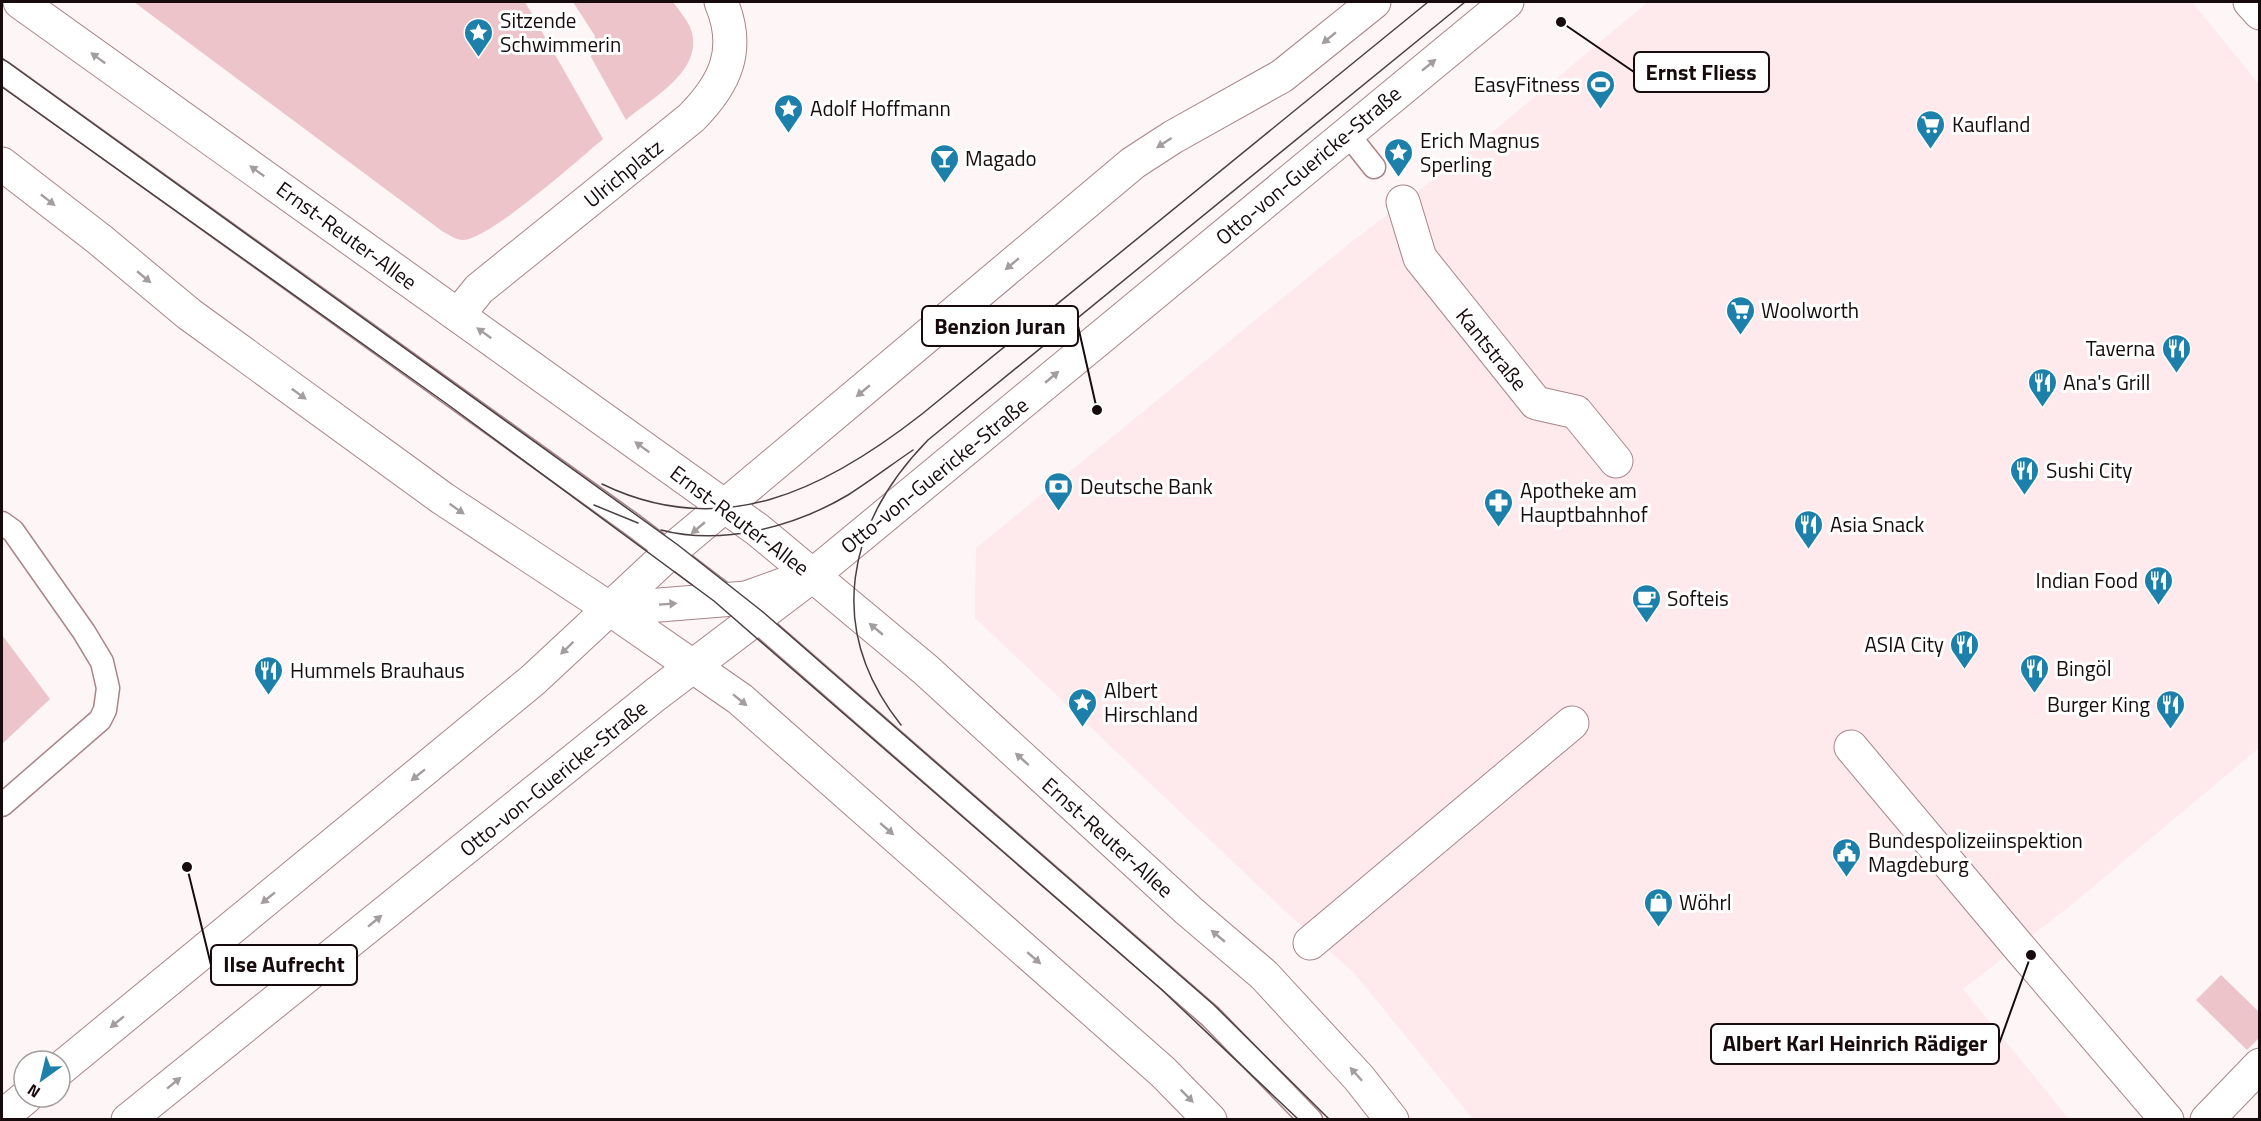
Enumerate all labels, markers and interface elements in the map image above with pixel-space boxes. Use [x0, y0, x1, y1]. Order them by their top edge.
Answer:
place label: Sitzende Schwimmerin [500, 4, 621, 60]
place icon: Sitzende Schwimmerin [463, 16, 495, 58]
one-way arrow [1321, 32, 1337, 45]
one-way arrow [91, 52, 107, 64]
callout: Ernst Fliess [1634, 52, 1769, 92]
text: Ernst Fliess [1645, 55, 1757, 89]
one-way arrow [1421, 59, 1437, 72]
place label: EasyFitness [1474, 68, 1580, 100]
sports icon: EasyFitness [1585, 68, 1617, 110]
street label: Otto-von-Guericke-Straße [1208, 78, 1408, 252]
place icon: Adolf Hoffmann [773, 92, 805, 134]
place label: Adolf Hoffmann [810, 92, 951, 124]
supermarket icon: Kaufland [1915, 108, 1947, 150]
place label: Kaufland [1952, 108, 2030, 140]
place label: Erich Magnus Sperling [1420, 124, 1540, 180]
street label: Ulrichplatz [576, 131, 670, 215]
place icon: Erich Magnus Sperling [1383, 136, 1415, 178]
one-way arrow [1156, 137, 1172, 148]
bar icon: Magado [928, 142, 960, 184]
place label: Magado [965, 142, 1037, 174]
one-way arrow [250, 165, 266, 177]
street label: Ernst-Reuter-Allee [270, 173, 424, 297]
one-way arrow [40, 193, 55, 205]
one-way arrow [1004, 258, 1020, 271]
one-way arrow [136, 270, 152, 283]
supermarket icon: Woolworth [1724, 294, 1756, 336]
place label: Woolworth [1761, 294, 1859, 326]
street label: Kantstraße [1449, 301, 1535, 397]
callout: Benzion Juran [922, 306, 1078, 346]
text: Benzion Juran [934, 309, 1066, 343]
one-way arrow [477, 327, 493, 339]
place label: Taverna [2086, 332, 2155, 364]
restaurant icon: Taverna [2160, 332, 2192, 374]
restaurant icon: Ana's Grill [2026, 366, 2058, 408]
place label: Ana's Grill [2063, 366, 2150, 398]
one-way arrow [1044, 371, 1059, 384]
one-way arrow [855, 384, 871, 397]
one-way arrow [292, 388, 307, 400]
street label: Otto-von-Guericke-Straße [833, 389, 1035, 561]
one-way arrow [635, 441, 651, 453]
restaurant icon: Sushi City [2009, 454, 2041, 496]
place label: Sushi City [2046, 454, 2132, 486]
street label: Ernst-Reuter-Allee [664, 457, 816, 583]
bank icon: Deutsche Bank [1043, 470, 1075, 512]
place label: Deutsche Bank [1080, 470, 1213, 502]
place label: Apotheke am Hauptbahnhof [1520, 474, 1648, 530]
pharmacy icon: Apotheke am Hauptbahnhof [1483, 486, 1515, 528]
one-way arrow [449, 503, 465, 514]
restaurant icon: Asia Snack [1793, 508, 1825, 550]
place label: Asia Snack [1830, 508, 1924, 540]
one-way arrow [691, 521, 706, 534]
place label: Indian Food [2035, 564, 2138, 596]
restaurant icon: Indian Food [2143, 564, 2175, 606]
cafe icon: Softeis [1630, 582, 1662, 624]
place label: Softeis [1667, 582, 1729, 614]
one-way arrow [659, 599, 678, 609]
one-way arrow [869, 623, 884, 636]
place label: ASIA City [1864, 628, 1944, 660]
restaurant icon: ASIA City [1949, 628, 1981, 670]
one-way arrow [559, 641, 574, 655]
restaurant icon: Bingöl [2019, 652, 2051, 694]
place label: Bingöl [2056, 652, 2112, 684]
restaurant icon: Hummels Brauhaus [253, 654, 285, 696]
place label: Hummels Brauhaus [290, 654, 465, 686]
place label: Albert Hirschland [1104, 674, 1198, 730]
place icon: Albert Hirschland [1067, 686, 1099, 728]
place label: Burger King [2047, 688, 2150, 720]
restaurant icon: Burger King [2155, 688, 2187, 730]
street label: Otto-von-Guericke-Straße [452, 692, 654, 864]
one-way arrow [733, 694, 748, 706]
one-way arrow [1015, 753, 1030, 766]
one-way arrow [410, 768, 426, 781]
street label: Ernst-Reuter-Allee [1035, 769, 1181, 905]
one-way arrow [879, 822, 894, 835]
place label: Bundespolizeiinspektion Magdeburg [1868, 824, 2083, 880]
public building icon: Bundespolizeiinspektion Magdeburg [1831, 836, 1863, 878]
shop icon: Wöhrl [1642, 886, 1674, 928]
place label: Wöhrl [1679, 886, 1732, 918]
one-way arrow [260, 892, 276, 905]
one-way arrow [367, 915, 383, 928]
one-way arrow [1211, 930, 1226, 943]
callout: Ilse Aufrecht [211, 945, 357, 985]
text: Ilse Aufrecht [223, 947, 345, 981]
one-way arrow [1026, 951, 1041, 964]
one-way arrow [109, 1016, 125, 1029]
callout: Albert Karl Heinrich Rädiger [1711, 1024, 1999, 1064]
text: Albert Karl Heinrich Rädiger [1723, 1026, 1987, 1060]
north arrow [12, 1049, 72, 1109]
one-way arrow [1350, 1067, 1363, 1082]
one-way arrow [166, 1076, 182, 1089]
text: N [22, 1078, 45, 1104]
one-way arrow [1179, 1088, 1193, 1102]

